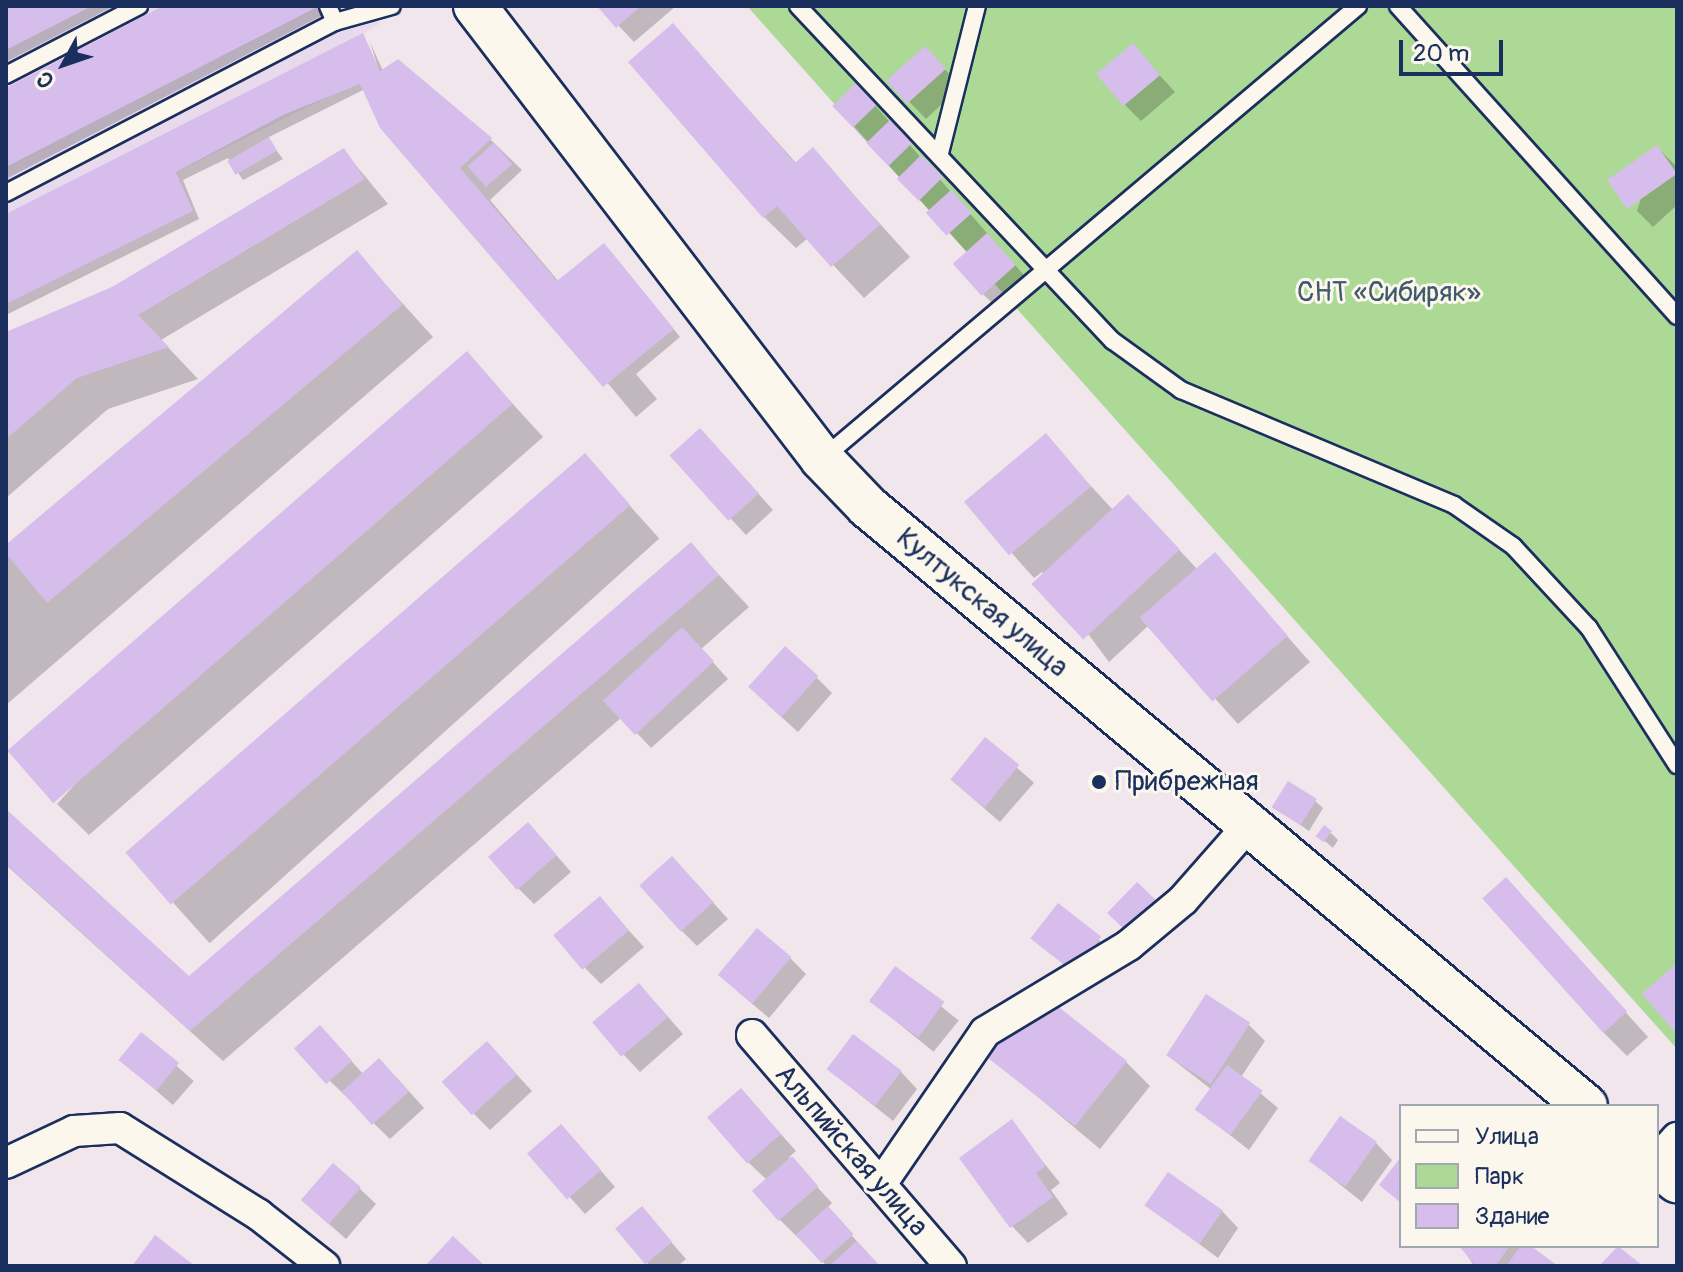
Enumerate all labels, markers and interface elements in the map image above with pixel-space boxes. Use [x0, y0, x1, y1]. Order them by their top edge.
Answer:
north arrow [24, 24, 104, 104]
scale bar [1403, 24, 1507, 74]
text: 20 m [1413, 39, 1469, 68]
text: С [31, 65, 61, 94]
park label: СНТ «Сибиряк» [1297, 276, 1481, 310]
street label: Култукская улица [889, 521, 1075, 685]
place label: Прибрежная [1115, 765, 1259, 799]
marker: Прибрежная [1090, 773, 1108, 791]
street label: Альпийская улица [767, 1058, 935, 1244]
legend [1399, 1104, 1659, 1248]
text: Улица [1475, 1122, 1539, 1151]
text: Парк [1475, 1162, 1524, 1191]
text: Здание [1475, 1202, 1549, 1231]

